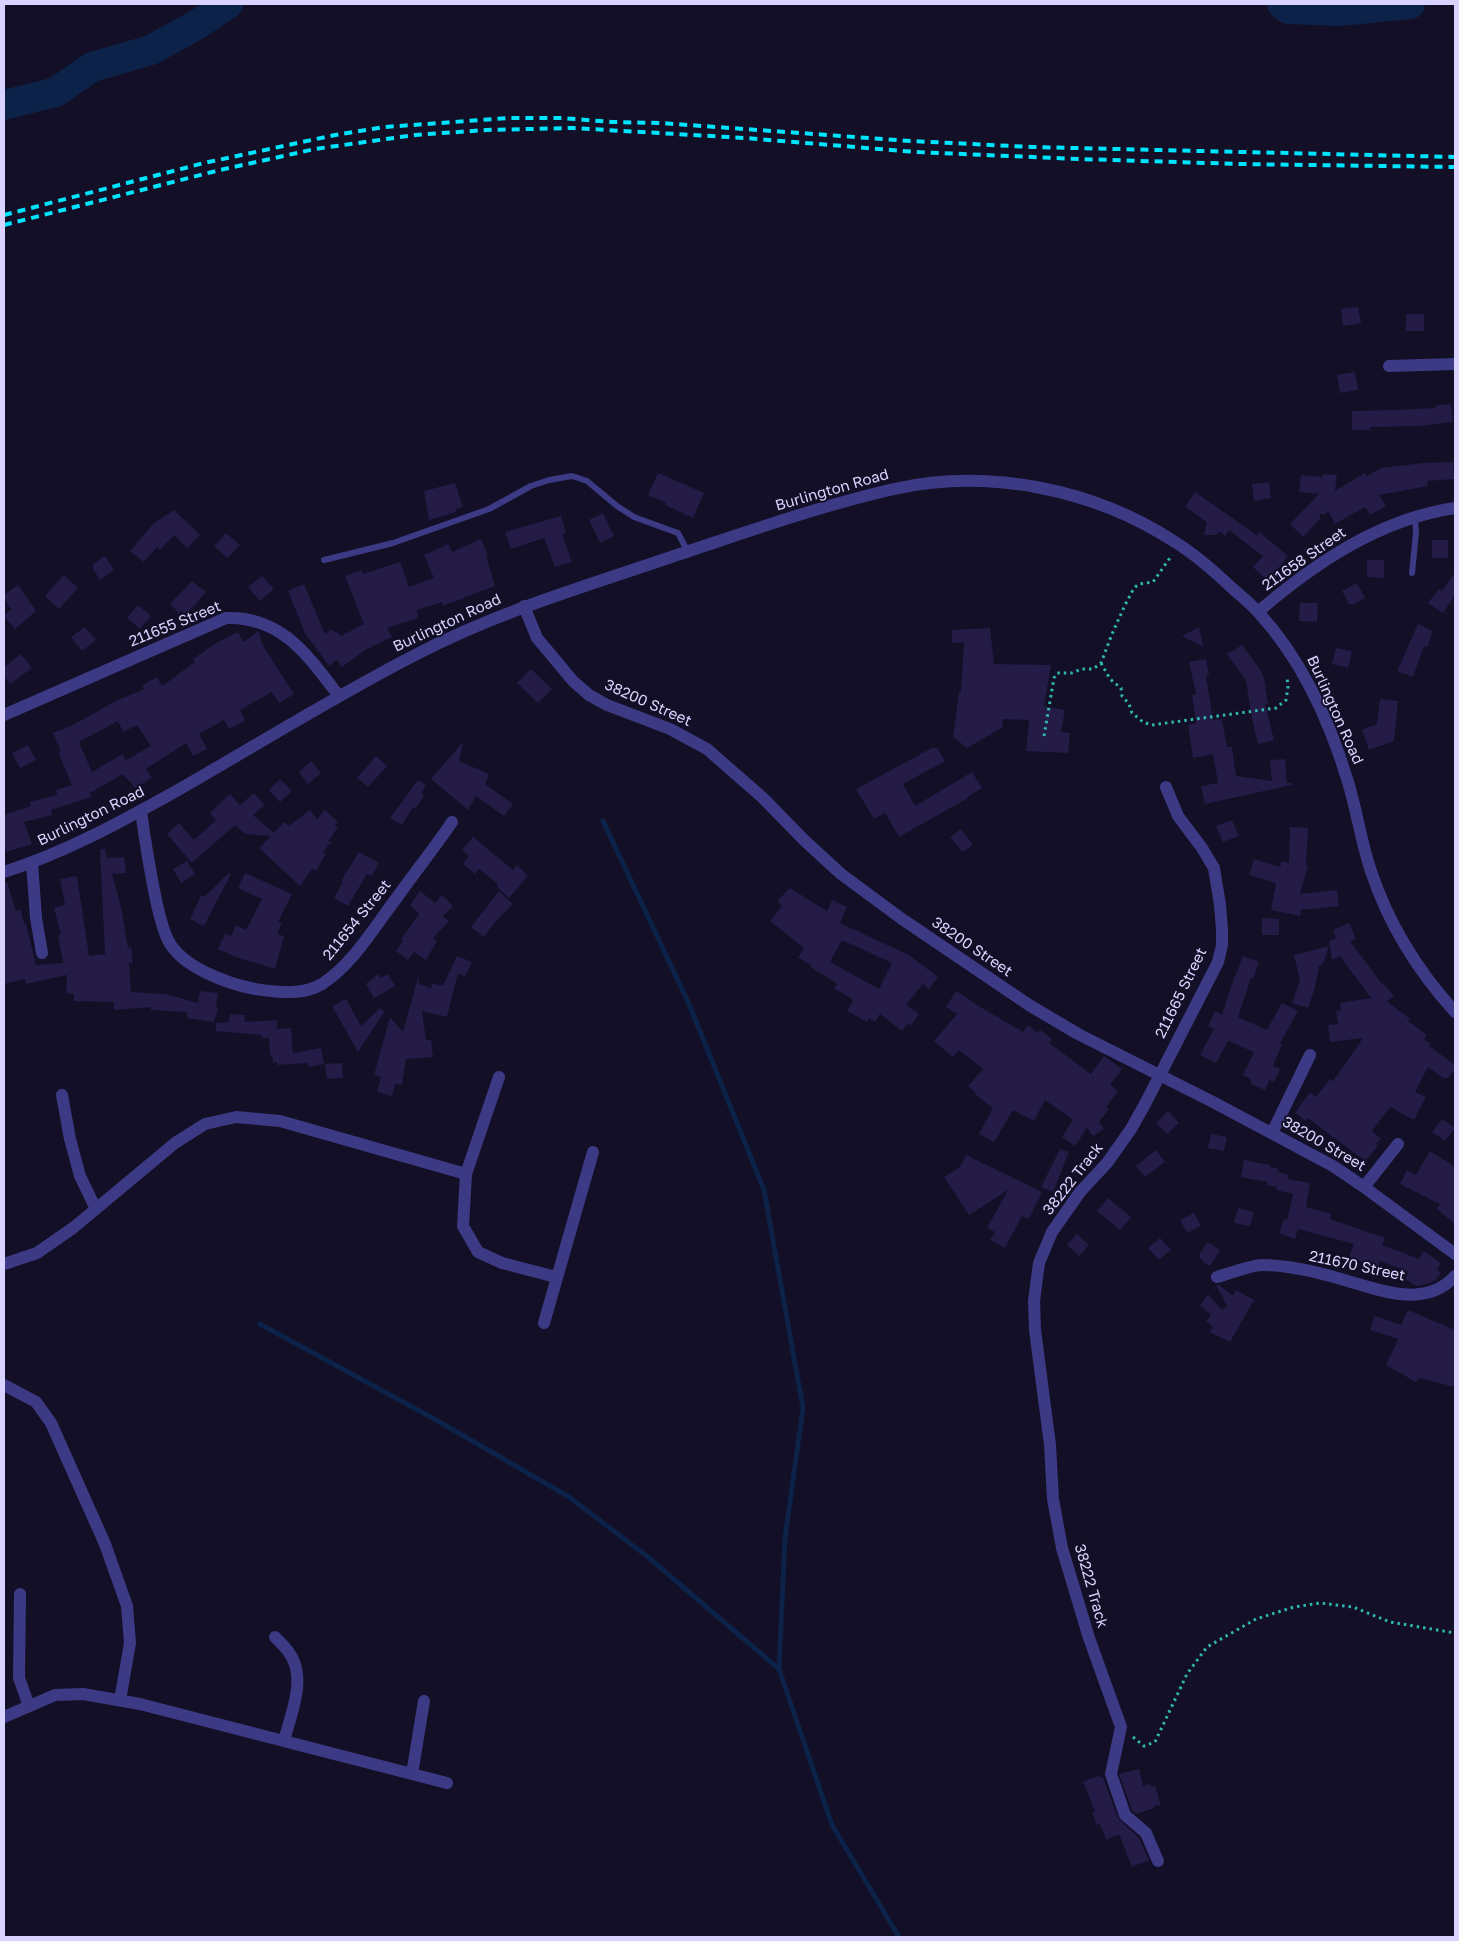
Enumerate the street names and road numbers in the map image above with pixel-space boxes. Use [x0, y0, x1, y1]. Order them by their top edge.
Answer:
street label: Burlington Road [773, 465, 891, 515]
street label: 211658 Street [1259, 523, 1349, 595]
street label: Burlington Road [390, 590, 504, 656]
street label: 211655 Street [126, 597, 224, 651]
street label: Burlington Road [1303, 653, 1367, 767]
street label: 38200 Street [602, 676, 694, 730]
street label: Burlington Road [34, 782, 148, 850]
street label: 211654 Street [319, 876, 395, 964]
street label: 38200 Street [928, 913, 1016, 981]
street label: 211665 Street [1151, 945, 1211, 1041]
street label: 38200 Street [1279, 1113, 1369, 1175]
street label: 38222 Track [1039, 1139, 1107, 1219]
street label: 211670 Street [1307, 1247, 1407, 1285]
street label: 38222 Track [1070, 1542, 1112, 1630]

